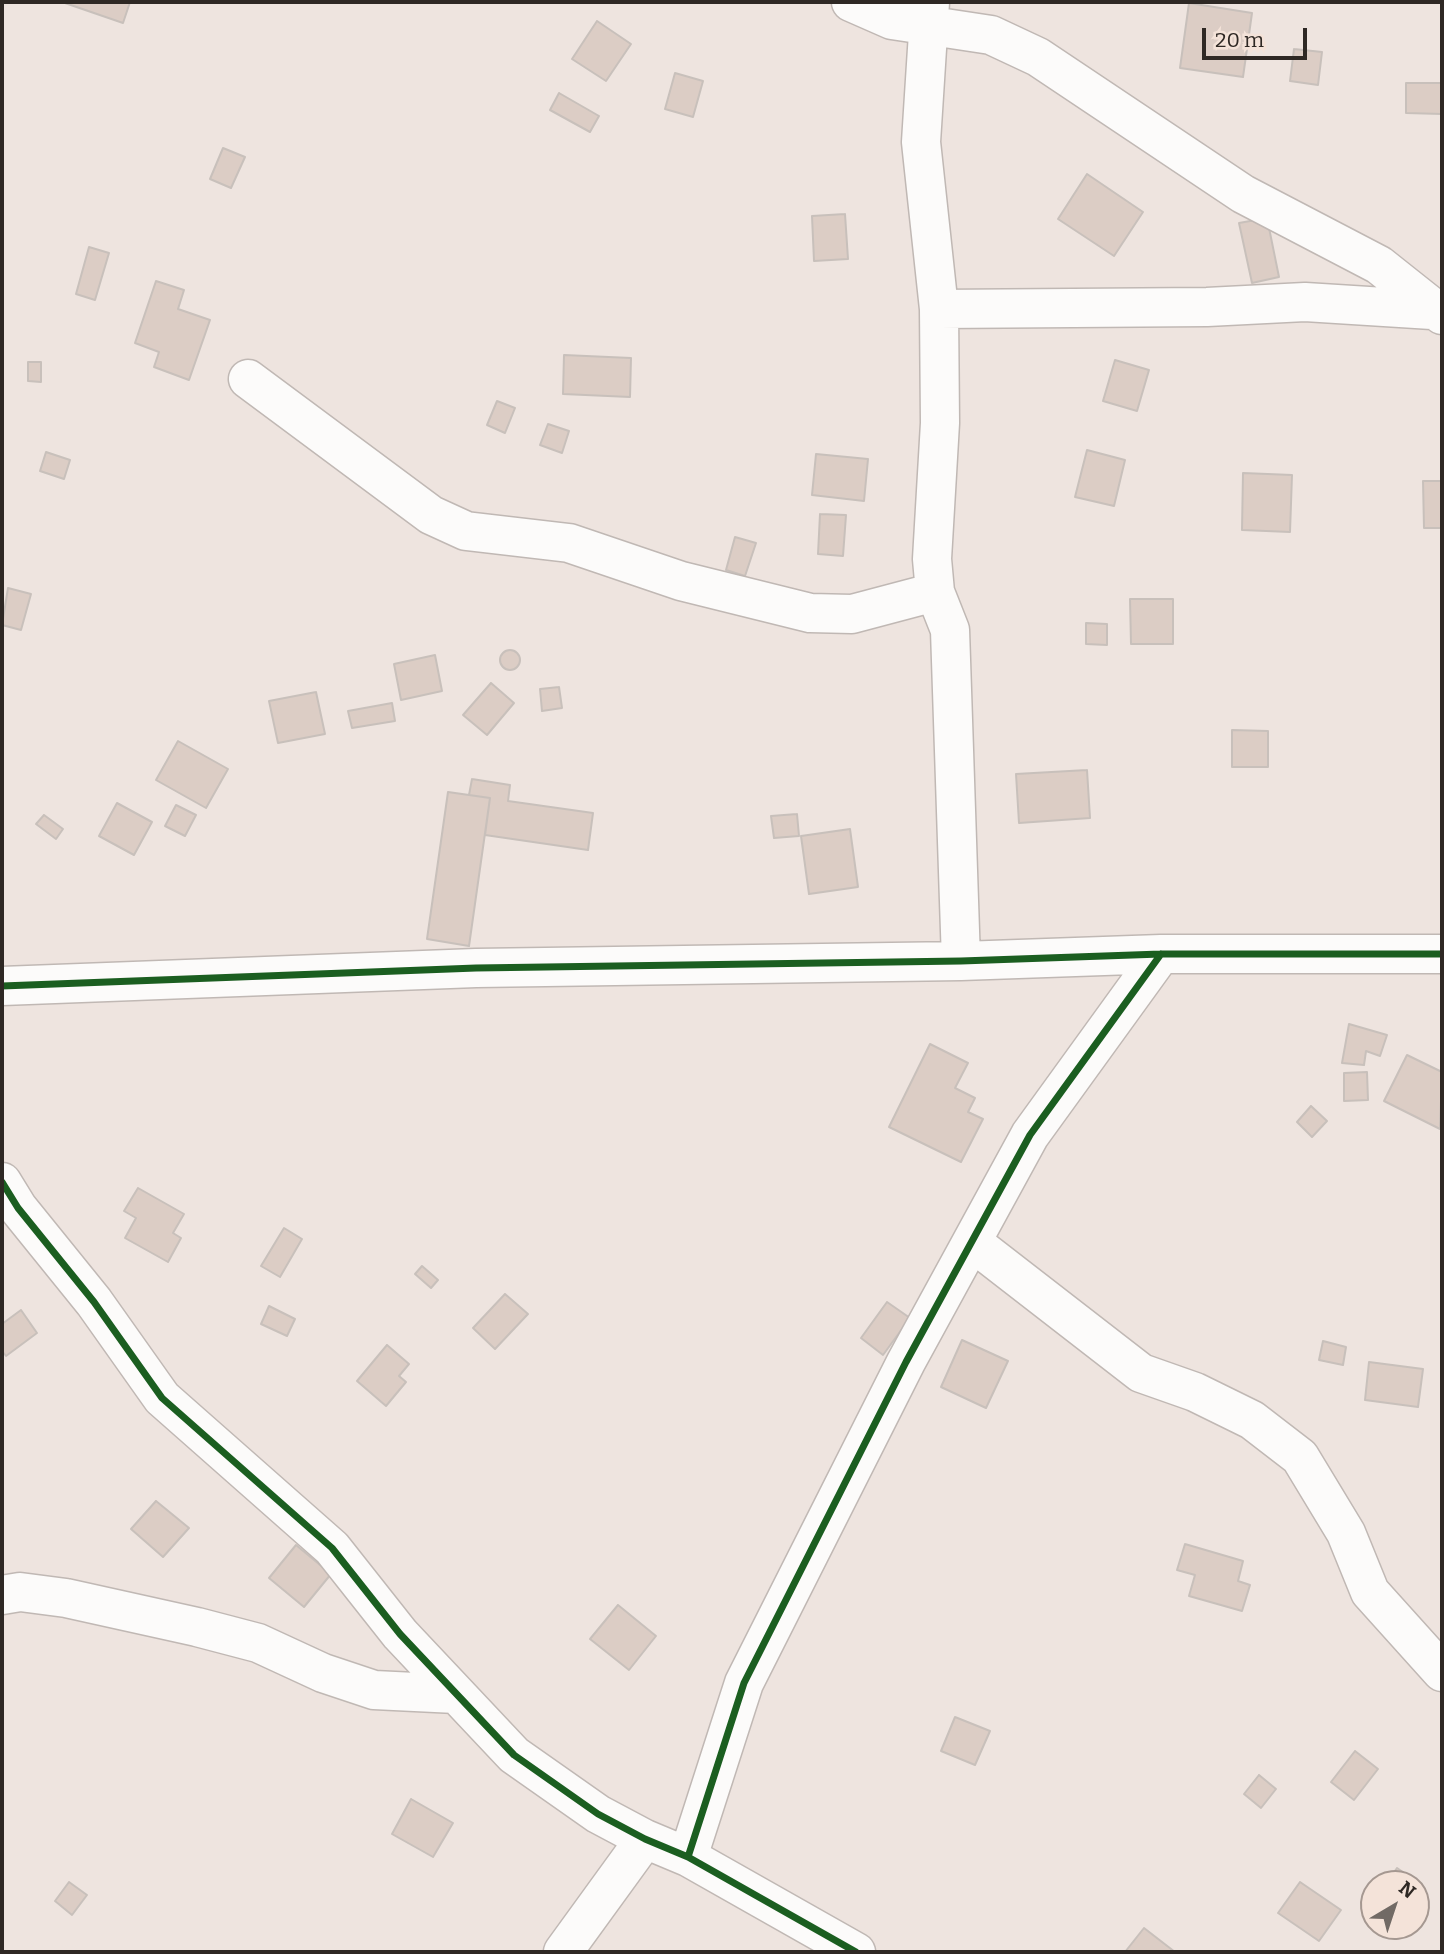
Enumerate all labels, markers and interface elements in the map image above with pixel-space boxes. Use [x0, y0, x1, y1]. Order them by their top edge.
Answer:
scale bar [1206, 14, 1311, 58]
text: 20 m [1215, 27, 1264, 53]
north arrow [1360, 1870, 1430, 1940]
text: N [1394, 1876, 1420, 1903]

